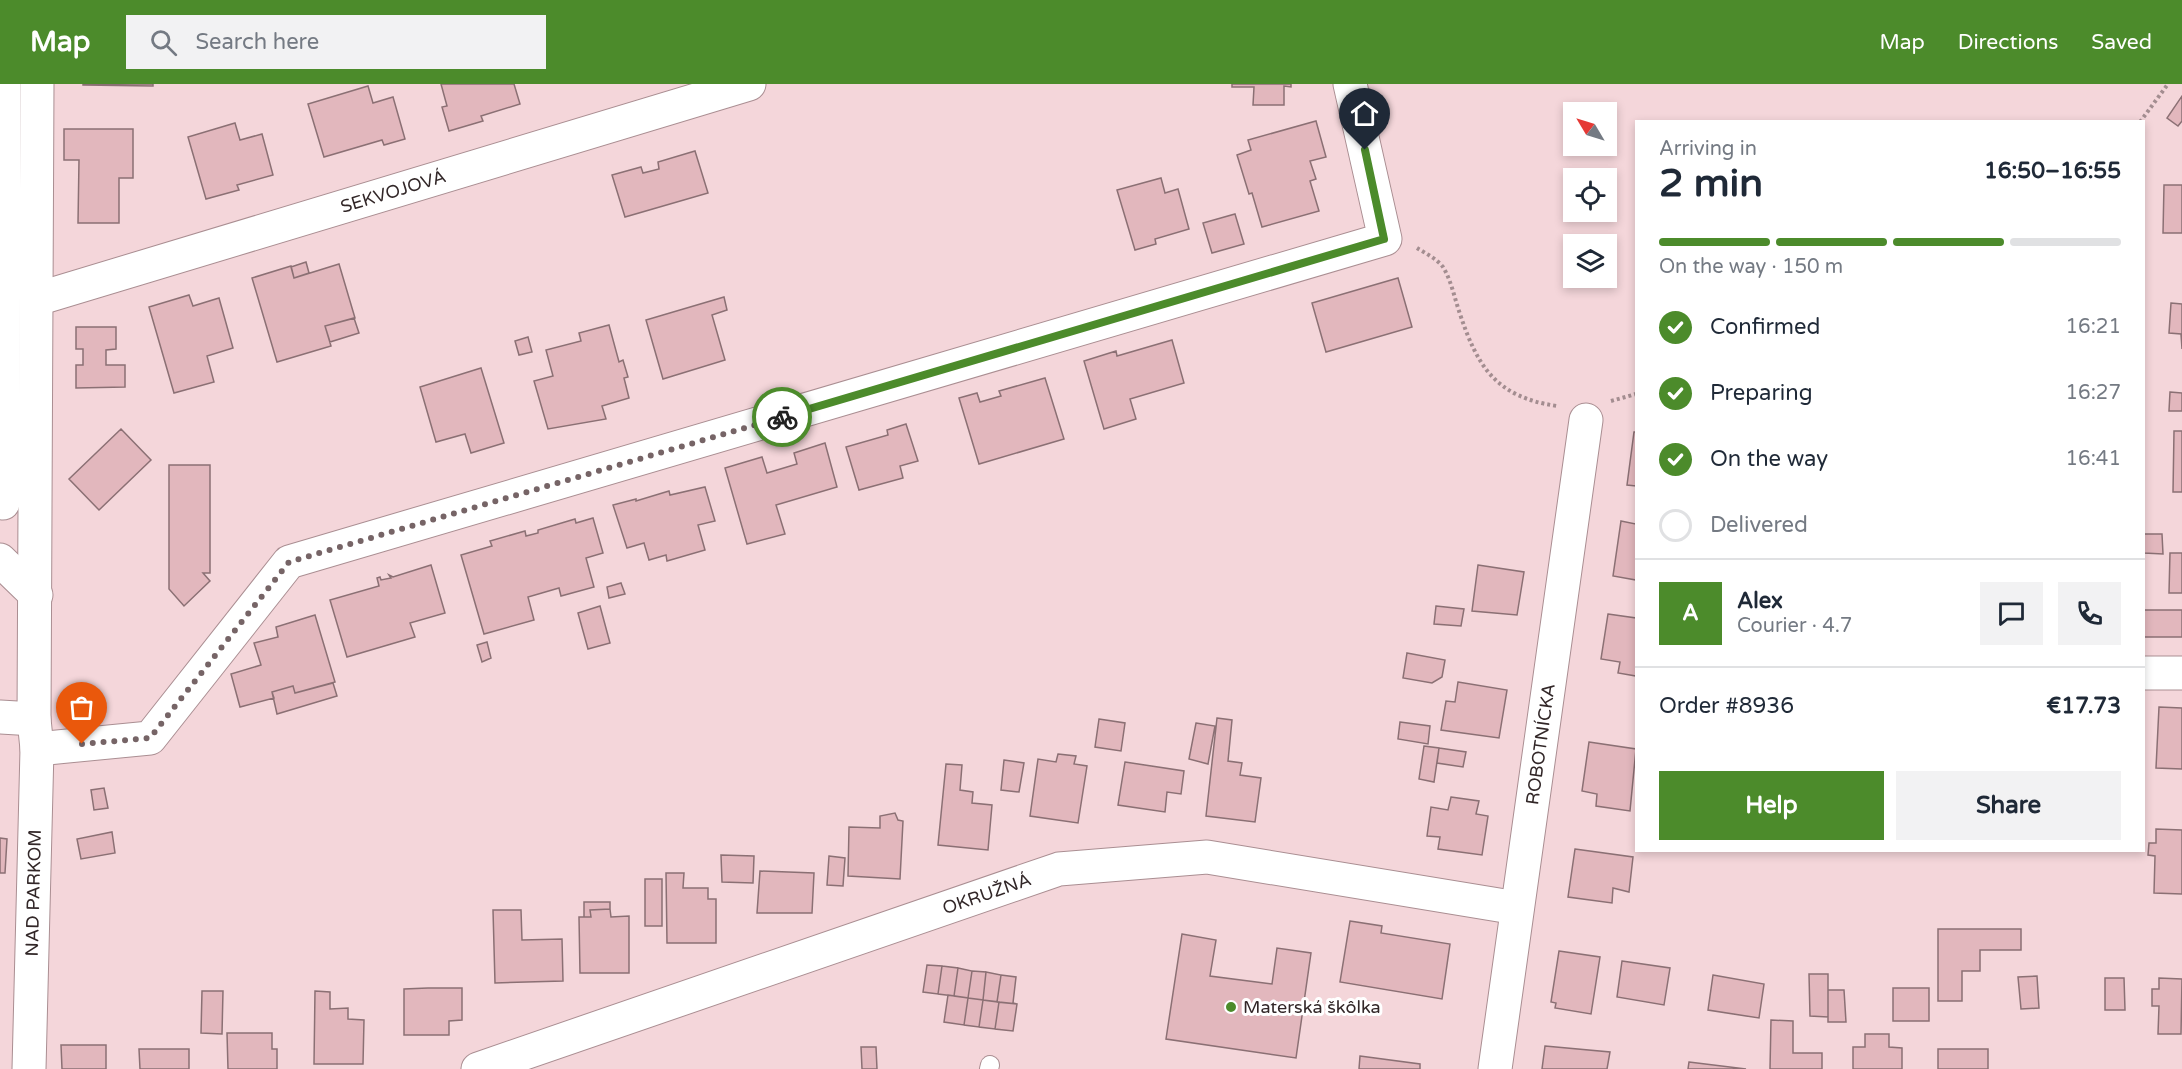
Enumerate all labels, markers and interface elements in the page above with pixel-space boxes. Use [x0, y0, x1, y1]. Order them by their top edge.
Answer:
search box [126, 15, 546, 69]
text: Map [30, 25, 90, 59]
icon: search [147, 26, 180, 59]
text: Search here [195, 29, 319, 55]
text: Map [1879, 30, 1925, 55]
text: Directions [1958, 30, 2058, 55]
text: Saved [2091, 30, 2152, 55]
pin [1339, 88, 1390, 150]
icon: home [1348, 97, 1381, 130]
north arrow [1563, 102, 1617, 156]
map controls [1563, 102, 1617, 288]
text: Arriving in [1659, 137, 1757, 161]
text: 16:50–16:55 [1984, 158, 2121, 184]
text: 2 min [1659, 160, 1763, 207]
street label: SEKVOJOVÁ [338, 165, 449, 218]
button: locate [1563, 168, 1617, 222]
button: layers [1563, 234, 1617, 288]
text: On the way · 150 m [1659, 255, 1843, 279]
icon: check [1659, 311, 1692, 344]
text: Confirmed [1710, 314, 1820, 340]
text: 16:21 [2066, 315, 2121, 339]
icon: check [1659, 377, 1692, 410]
text: Preparing [1710, 380, 1813, 406]
text: 16:27 [2066, 381, 2121, 405]
courier [752, 387, 812, 447]
icon: bike [766, 401, 799, 434]
icon: check [1659, 443, 1692, 476]
text: On the way [1710, 446, 1828, 472]
text: 16:41 [2066, 447, 2121, 471]
text: Delivered [1710, 512, 1808, 538]
button: chat [1980, 582, 2043, 645]
button: phone [2058, 582, 2121, 645]
text: Alex [1737, 588, 1783, 614]
text: A [1682, 600, 1699, 626]
text: Courier · 4.7 [1737, 614, 1852, 638]
pin [56, 682, 107, 744]
street label: ROBOTNÍCKA [1521, 682, 1560, 806]
icon: bag [65, 691, 98, 724]
text: Order #8936 [1659, 693, 1794, 719]
text: €17.73 [2046, 693, 2121, 719]
button: Help [1659, 771, 1884, 840]
button: Share [1896, 771, 2121, 840]
street label: NAD PARKOM [21, 829, 46, 957]
street label: OKRUŽNÁ [939, 868, 1034, 919]
place label: Materská škôlka [1243, 996, 1381, 1018]
marker: Materská škôlka [1224, 1000, 1238, 1014]

